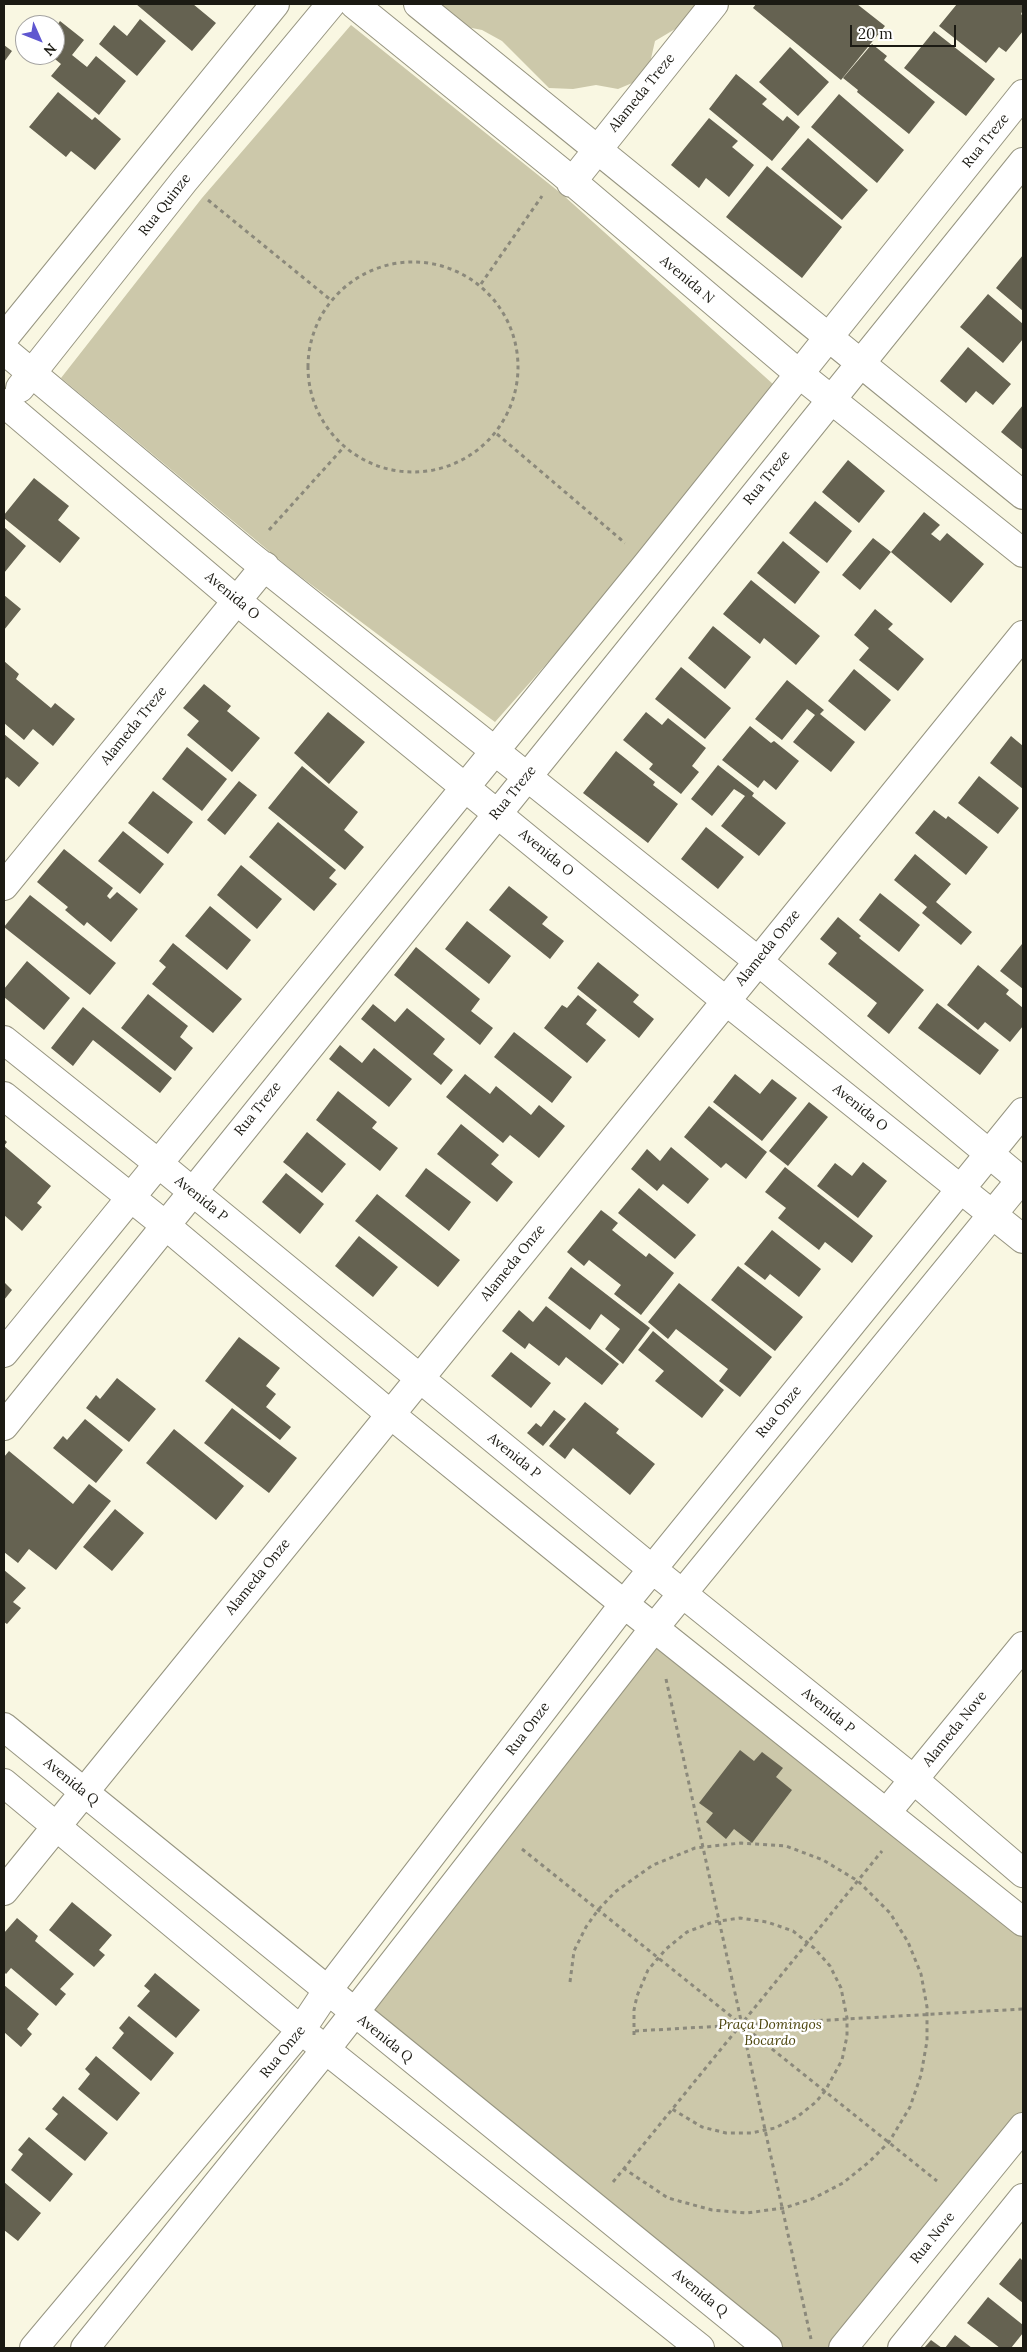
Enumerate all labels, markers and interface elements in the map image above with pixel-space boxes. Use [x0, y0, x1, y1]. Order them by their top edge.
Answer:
north arrow [15, 15, 65, 65]
scale bar [852, 15, 958, 47]
text: 20 m [858, 24, 893, 43]
text: N [40, 40, 60, 60]
street label: Alameda Treze [605, 50, 679, 136]
street label: Rua Treze [959, 110, 1013, 172]
street label: Rua Quinze [135, 170, 195, 240]
street label: Avenida N [657, 253, 717, 307]
street label: Rua Treze [740, 447, 794, 509]
street label: Avenida O [201, 568, 263, 624]
street label: Alameda Treze [97, 683, 171, 769]
street label: Rua Treze [486, 762, 540, 824]
street label: Avenida O [515, 826, 577, 880]
street label: Alameda Onze [732, 906, 804, 990]
street label: Rua Treze [231, 1078, 285, 1140]
street label: Avenida O [829, 1081, 891, 1135]
street label: Avenida P [171, 1173, 231, 1225]
street label: Alameda Onze [477, 1221, 549, 1305]
street label: Rua Onze [753, 1383, 805, 1441]
street label: Avenida P [484, 1430, 544, 1482]
street label: Alameda Onze [222, 1535, 294, 1619]
street label: Avenida P [798, 1685, 858, 1737]
street label: Alameda Nove [919, 1688, 991, 1770]
street label: Rua Onze [503, 1699, 553, 1759]
street label: Avenida Q [40, 1755, 102, 1809]
street label: Avenida Q [354, 2012, 416, 2066]
park label: Praça Domingos Bocardo [718, 2017, 822, 2050]
street label: Rua Onze [257, 2023, 309, 2081]
street label: Rua Nove [907, 2209, 959, 2267]
street label: Avenida Q [669, 2266, 731, 2320]

